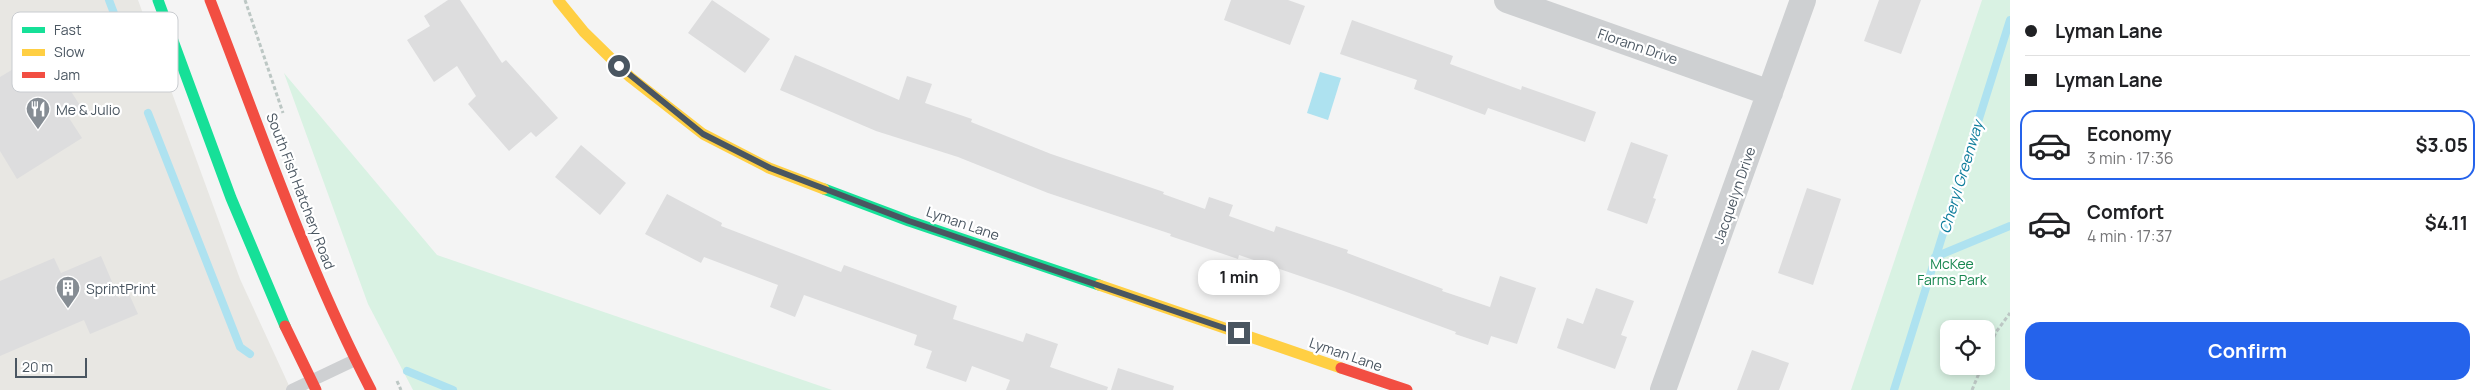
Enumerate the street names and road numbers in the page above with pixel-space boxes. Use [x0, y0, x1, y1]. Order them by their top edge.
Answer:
street label: Florann Drive [1596, 23, 1680, 69]
street label: South Fish Hatchery Road [262, 110, 340, 272]
street label: Jacquelyn Drive [1709, 144, 1759, 246]
street label: Lyman Lane [924, 202, 1002, 244]
street label: Lyman Lane [1307, 333, 1385, 375]

